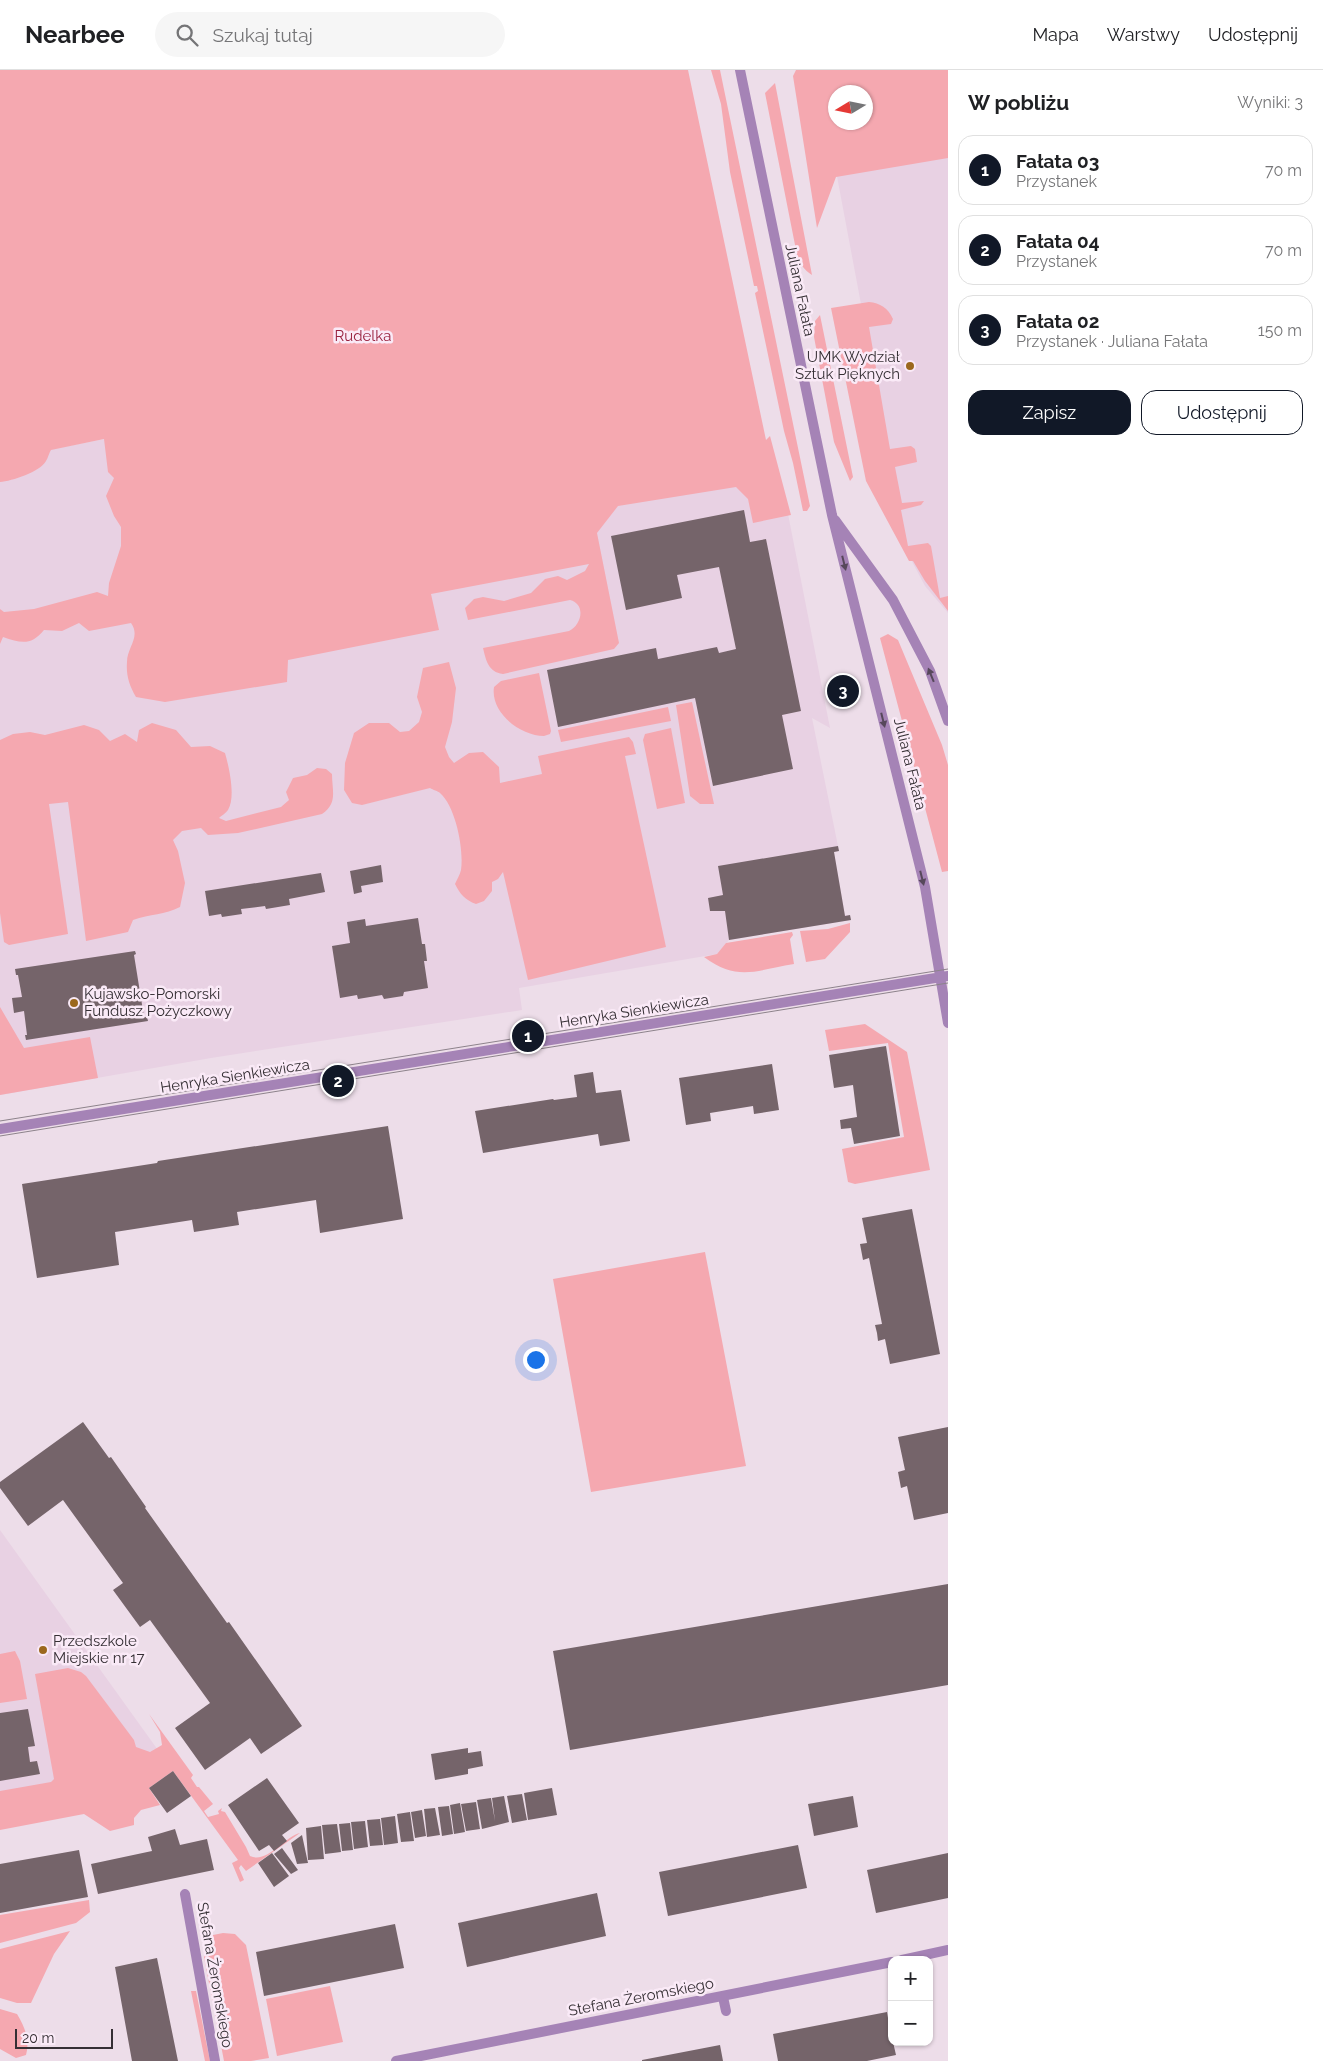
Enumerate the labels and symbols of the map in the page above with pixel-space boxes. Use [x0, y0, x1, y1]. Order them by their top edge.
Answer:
north arrow [828, 85, 873, 130]
street label: Juliana Fałata [781, 242, 819, 338]
park label: Rudelka [335, 327, 391, 345]
place label: UMK Wydział Sztuk Pięknych [795, 348, 901, 383]
marker: UMK Wydział Sztuk Pięknych [904, 360, 916, 372]
one-way arrow [840, 555, 848, 570]
one-way arrow [927, 667, 935, 682]
pin: 3 [827, 672, 859, 710]
one-way arrow [879, 713, 887, 728]
street label: Juliana Fałata [890, 716, 930, 812]
one-way arrow [919, 870, 927, 885]
place label: Kujawsko-Pomorski Fundusz Pożyczkowy [84, 985, 232, 1020]
street label: Henryka Sienkiewicza [558, 990, 710, 1032]
marker: Kujawsko-Pomorski Fundusz Pożyczkowy [68, 997, 80, 1009]
pin: 1 [512, 1017, 544, 1055]
street label: Henryka Sienkiewicza [159, 1055, 311, 1097]
pin: 2 [322, 1062, 354, 1100]
your location [523, 1347, 549, 1373]
place label: Przedszkole Miejskie nr 17 [53, 1632, 145, 1667]
marker: Przedszkole Miejskie nr 17 [37, 1644, 49, 1656]
street label: Stefana Żeromskiego [193, 1901, 238, 2049]
street label: Stefana Żeromskiego [567, 1973, 715, 2020]
scale bar [15, 2026, 112, 2049]

